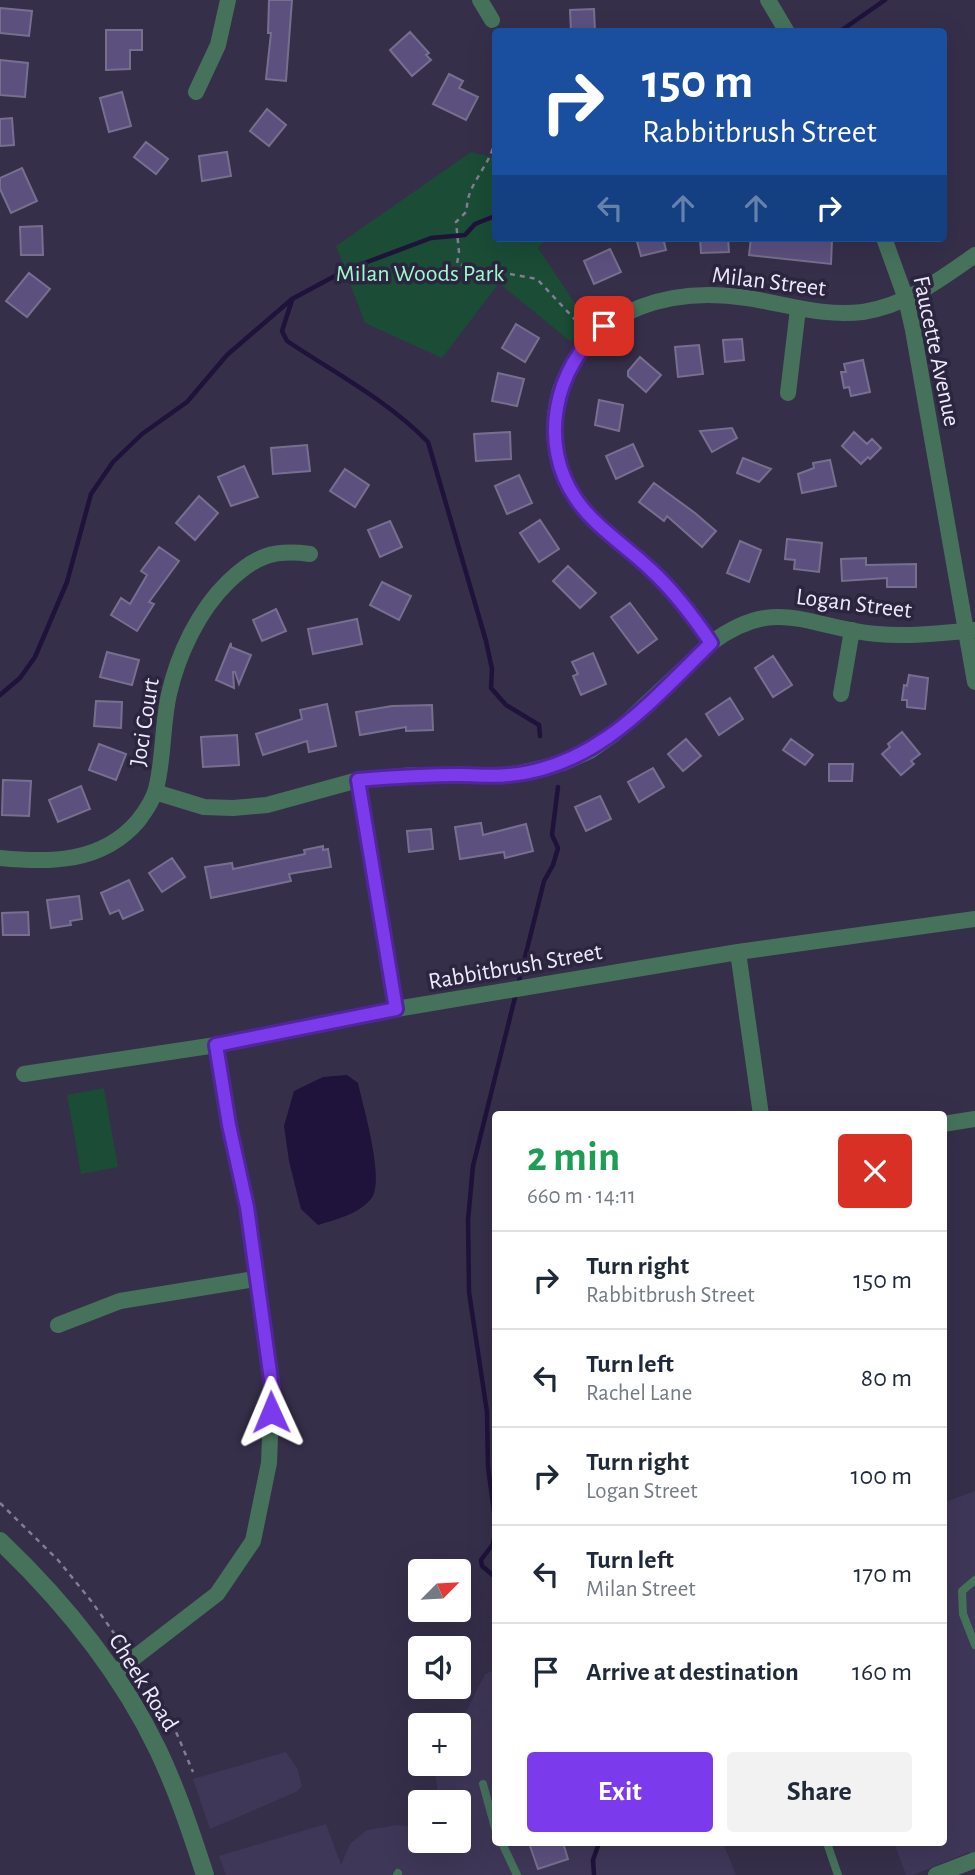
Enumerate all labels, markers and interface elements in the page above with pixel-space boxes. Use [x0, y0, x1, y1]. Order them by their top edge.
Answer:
icon: right [527, 56, 618, 147]
text: 150 m [642, 58, 753, 107]
text: Rabbitbrush Street [642, 116, 877, 148]
icon: left [591, 189, 629, 227]
icon: ahead [664, 189, 702, 227]
icon: ahead [737, 189, 775, 227]
icon: right [810, 189, 848, 227]
park label: Milan Woods Park [336, 262, 504, 286]
street label: Milan Street [711, 263, 827, 301]
street label: Faucette Avenue [908, 274, 964, 429]
pin [574, 296, 634, 356]
icon: arrive [585, 307, 623, 345]
street label: Logan Street [795, 585, 913, 623]
street label: Joci Court [126, 676, 164, 768]
street label: Rabbitbrush Street [426, 940, 604, 994]
button: close [838, 1134, 912, 1208]
text: 2 min [527, 1136, 620, 1178]
text: 660 m · 14:11 [527, 1185, 636, 1208]
text: Turn right [586, 1253, 689, 1279]
icon: right [527, 1261, 565, 1299]
text: 150 m [853, 1267, 912, 1293]
text: Rabbitbrush Street [586, 1284, 755, 1307]
text: Turn left [586, 1351, 674, 1377]
icon: left [527, 1359, 565, 1397]
text: 80 m [861, 1365, 912, 1391]
position arrow [234, 1375, 308, 1449]
text: Rachel Lane [586, 1382, 692, 1405]
text: Turn right [586, 1449, 689, 1475]
icon: right [527, 1457, 565, 1495]
text: 100 m [851, 1463, 912, 1489]
text: Logan Street [586, 1480, 698, 1503]
text: Turn left [586, 1547, 674, 1573]
icon: left [527, 1555, 565, 1593]
north arrow [408, 1559, 471, 1622]
map controls [408, 1559, 471, 1853]
text: 170 m [853, 1561, 912, 1587]
text: Milan Street [586, 1578, 696, 1601]
street label: Cheek Road [104, 1630, 182, 1735]
button: sound [408, 1636, 471, 1699]
icon: arrive [527, 1653, 565, 1691]
text: Arrive at destination [586, 1659, 799, 1685]
text: 160 m [852, 1659, 912, 1685]
button: + [408, 1713, 471, 1776]
button: Exit [527, 1752, 713, 1832]
button: Share [727, 1752, 912, 1832]
button: − [408, 1790, 471, 1853]

